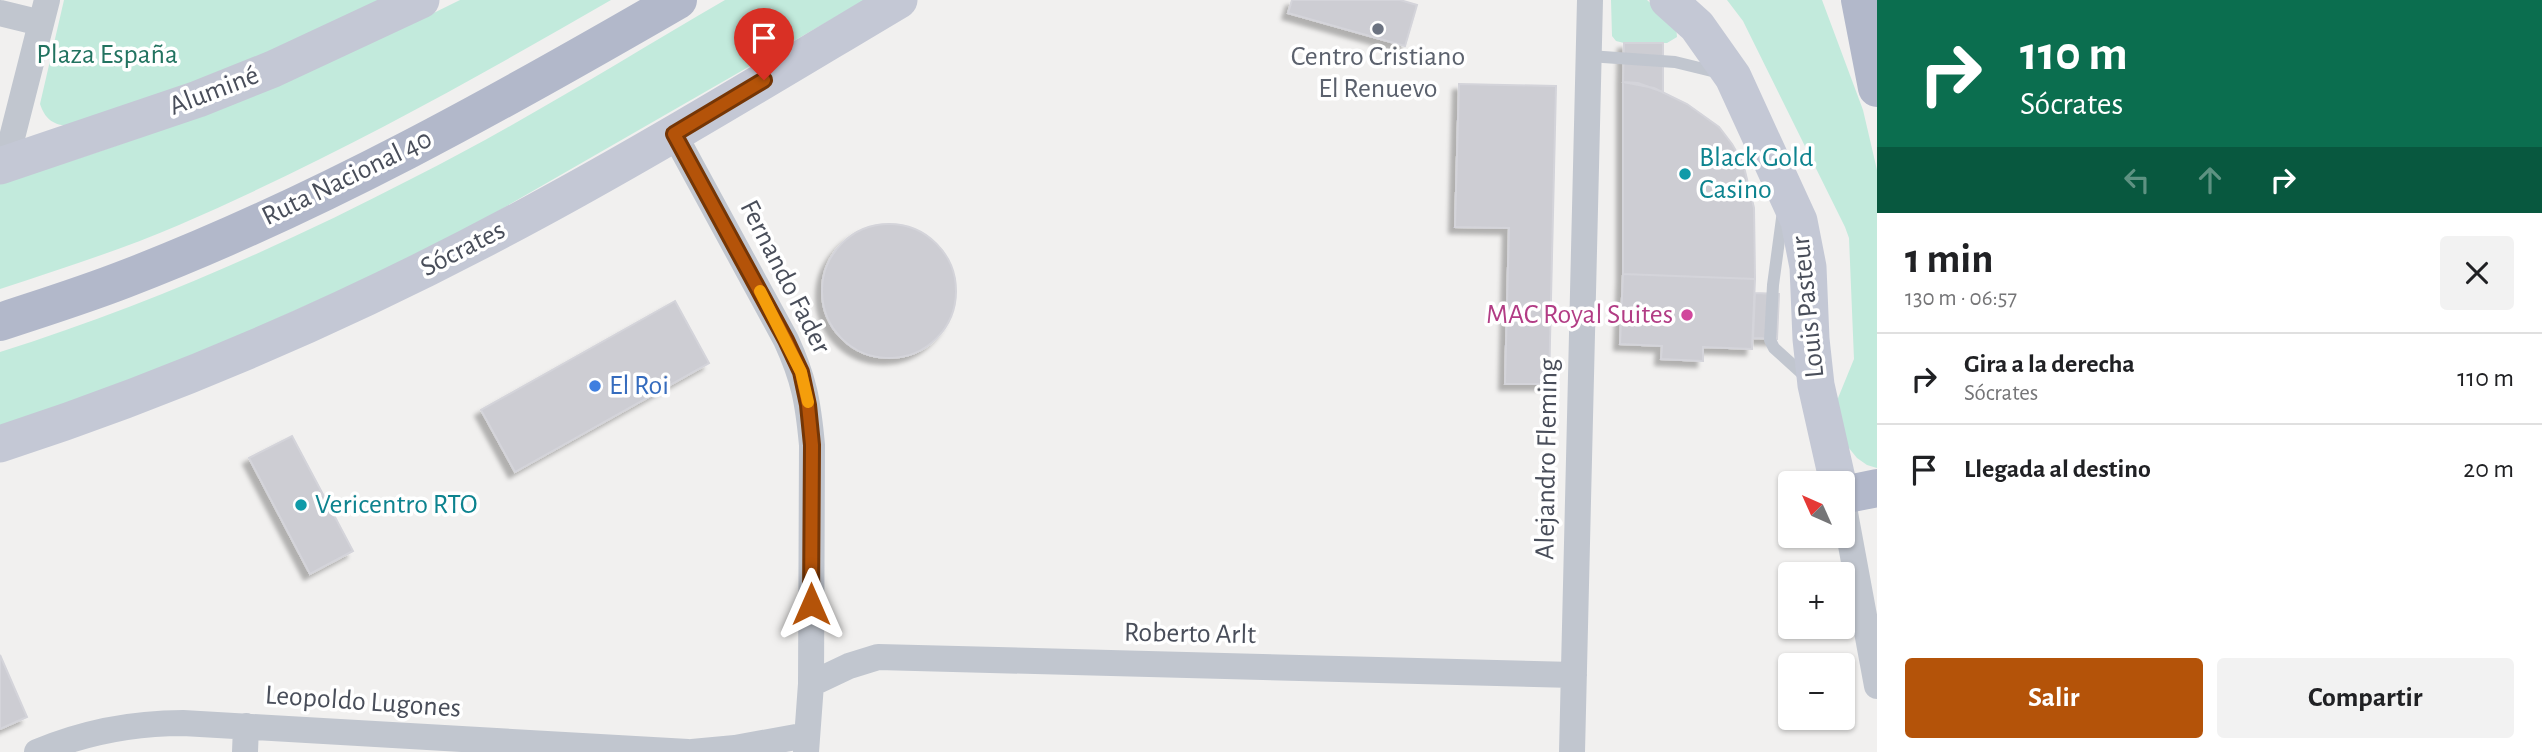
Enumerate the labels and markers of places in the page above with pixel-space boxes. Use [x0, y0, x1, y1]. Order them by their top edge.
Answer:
pin [734, 8, 794, 80]
marker: Centro Cristiano El Renuevo [1370, 21, 1386, 37]
place label: Centro Cristiano El Renuevo [1291, 43, 1465, 103]
place label: Black Gold Casino [1699, 144, 1813, 204]
marker: Black Gold Casino [1677, 166, 1693, 182]
place label: MAC Royal Suites [1486, 301, 1673, 329]
marker: MAC Royal Suites [1679, 307, 1695, 323]
place label: El Roi [609, 372, 669, 400]
marker: El Roi [587, 378, 603, 394]
place label: Vericentro RTO [315, 491, 478, 519]
marker: Vericentro RTO [293, 497, 309, 513]

